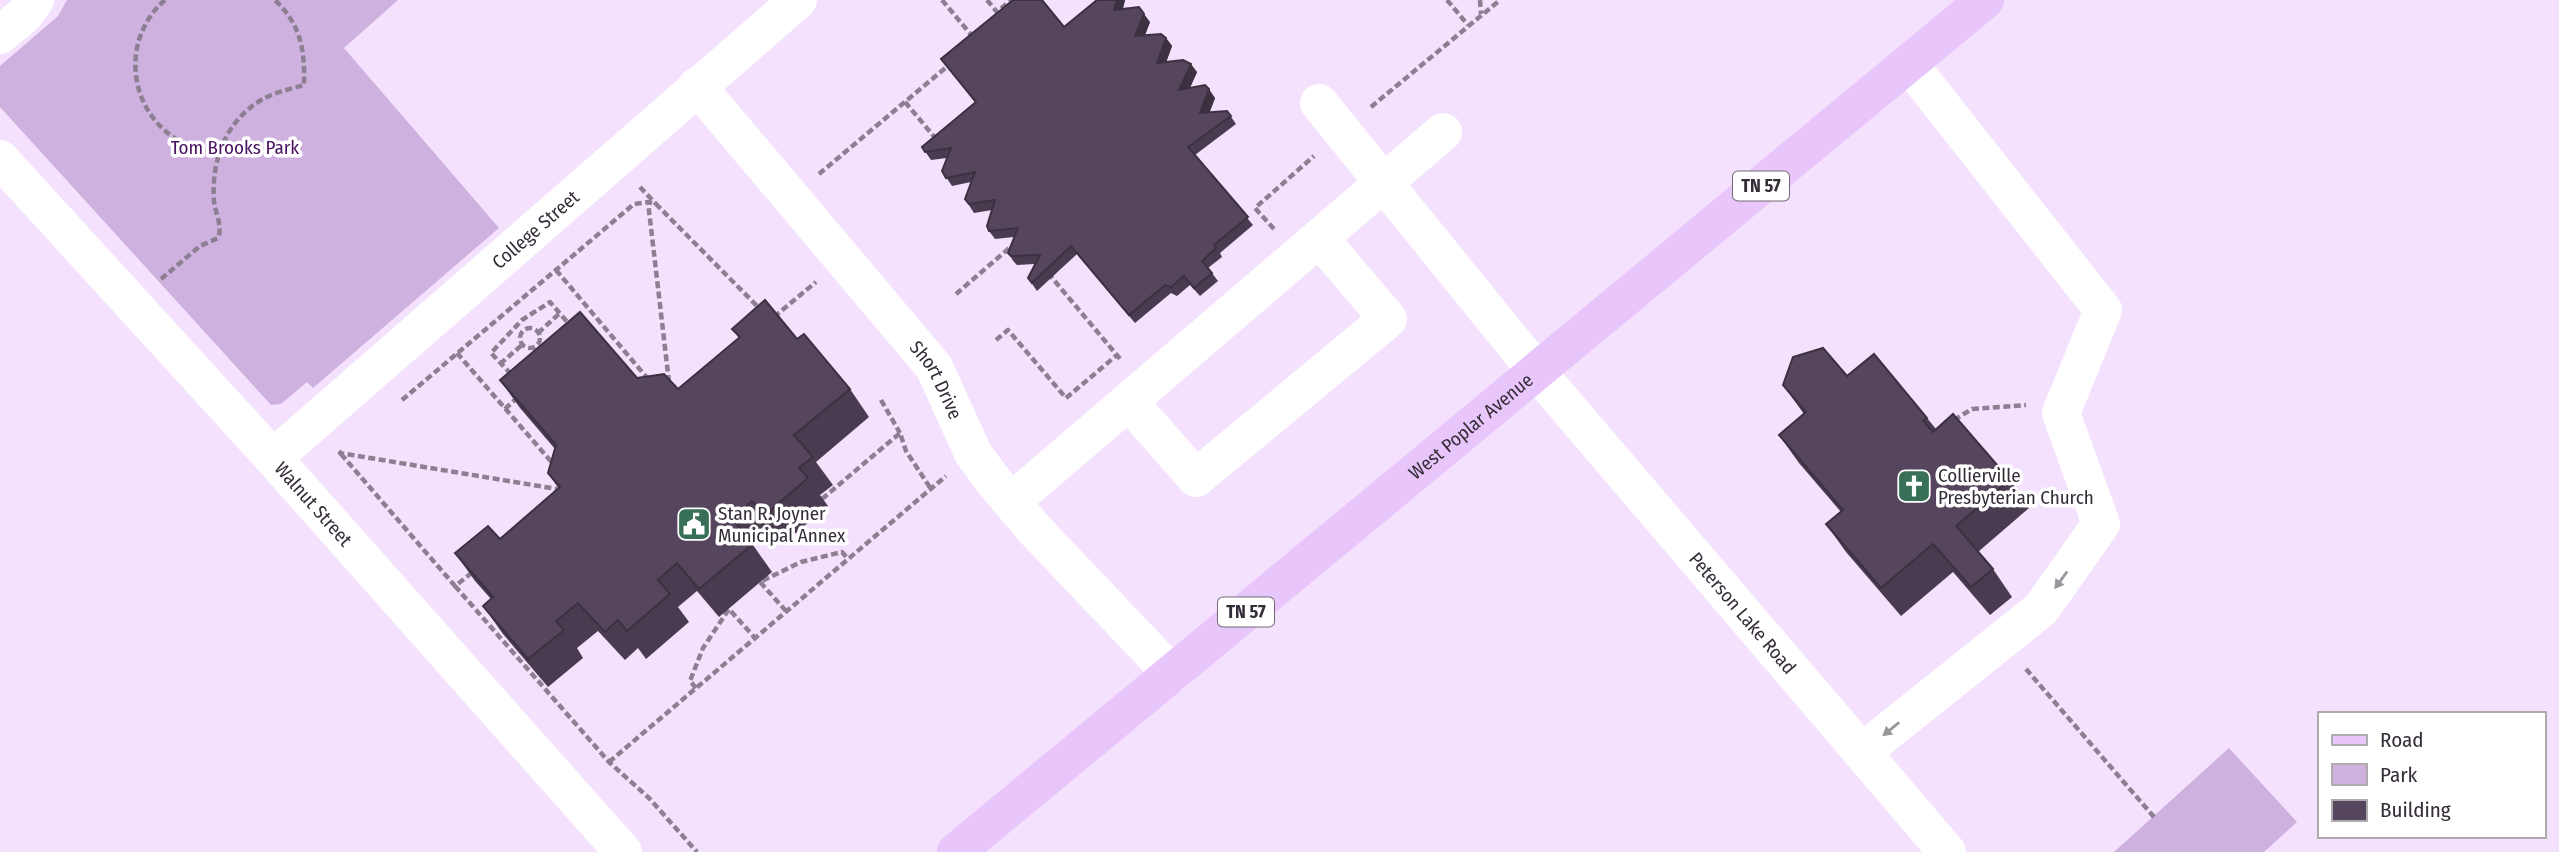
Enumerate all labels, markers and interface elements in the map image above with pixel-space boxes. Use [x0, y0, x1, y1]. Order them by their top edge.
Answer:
park label: Tom Brooks Park [171, 136, 299, 159]
road number: TN 57 [1733, 172, 1789, 201]
street label: College Street [487, 185, 584, 274]
street label: Short Drive [905, 336, 967, 423]
street label: West Poplar Avenue [1404, 368, 1538, 484]
street label: Walnut Street [270, 457, 357, 552]
place label: Collierville Presbyterian Church [1938, 464, 2094, 509]
church icon: Collierville Presbyterian Church [1895, 467, 1933, 505]
place label: Stan R. Joyner Municipal Annex [718, 502, 846, 547]
public building icon: Stan R. Joyner Municipal Annex [675, 505, 713, 543]
street label: Peterson Lake Road [1684, 548, 1801, 679]
one-way arrow [2054, 571, 2068, 589]
road number: TN 57 [1218, 598, 1274, 626]
legend [2318, 712, 2545, 838]
one-way arrow [1882, 721, 1899, 736]
text: Road [2380, 727, 2424, 753]
text: Park [2380, 762, 2418, 788]
text: Building [2380, 797, 2451, 823]

